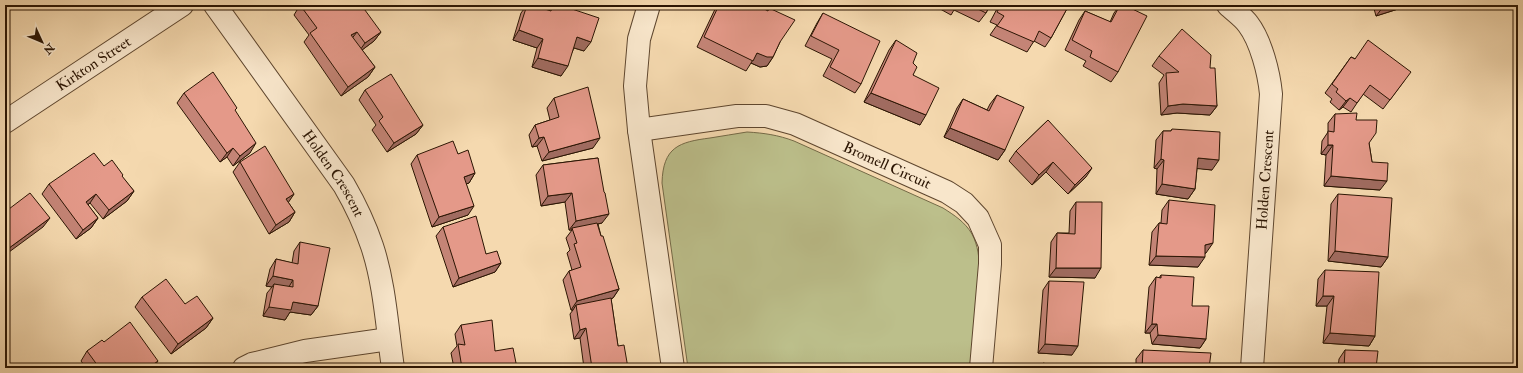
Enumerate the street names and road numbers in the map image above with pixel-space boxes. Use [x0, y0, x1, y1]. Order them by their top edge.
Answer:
street label: Kirkton Street [52, 32, 135, 96]
street label: Holden Crescent [298, 126, 368, 220]
street label: Holden Crescent [1253, 129, 1278, 231]
street label: Bromell Circuit [840, 138, 934, 194]

